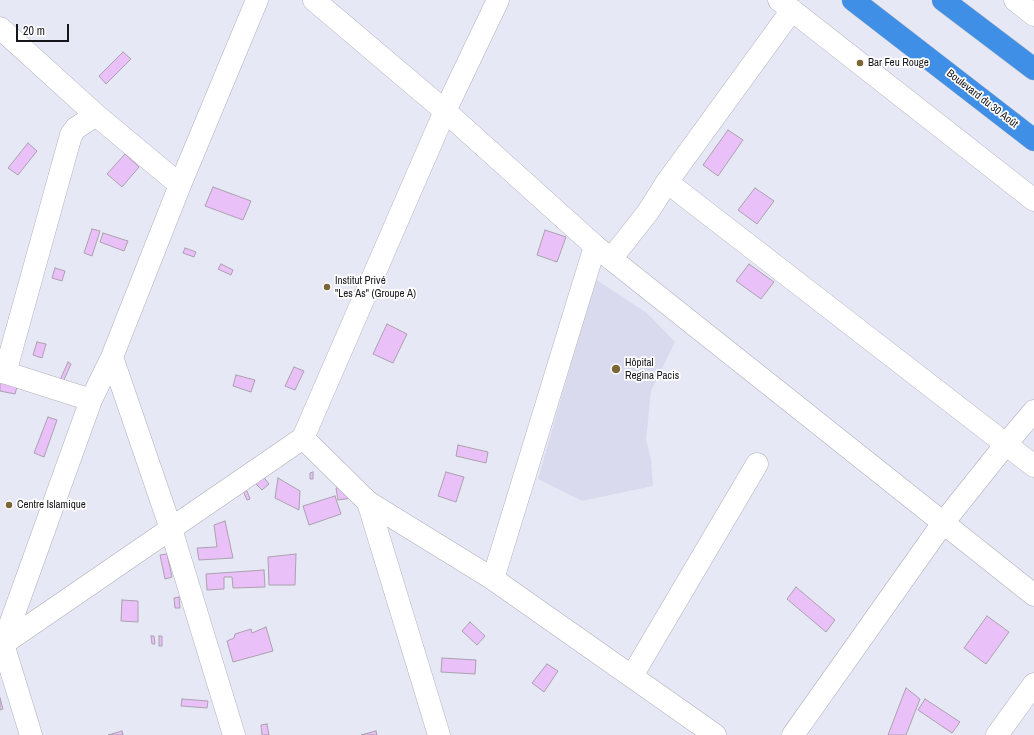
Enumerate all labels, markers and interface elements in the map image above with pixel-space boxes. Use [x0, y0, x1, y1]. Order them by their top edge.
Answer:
scale bar [18, 16, 71, 42]
text: 20 m [23, 23, 45, 39]
place label: Bar Feu Rouge [868, 56, 929, 70]
marker: Bar Feu Rouge [855, 58, 865, 68]
street label: Boulevard du 30 Août [944, 67, 1020, 131]
place label: Institut Privé "Les As" (Groupe A) [335, 274, 416, 300]
marker: Institut Privé "Les As" (Groupe A) [322, 282, 332, 292]
place label: Hôpital Regina Pacis [625, 356, 679, 382]
marker: Hôpital Regina Pacis [610, 363, 622, 375]
place label: Centre Islamique [17, 498, 86, 512]
marker: Centre Islamique [4, 500, 14, 510]

